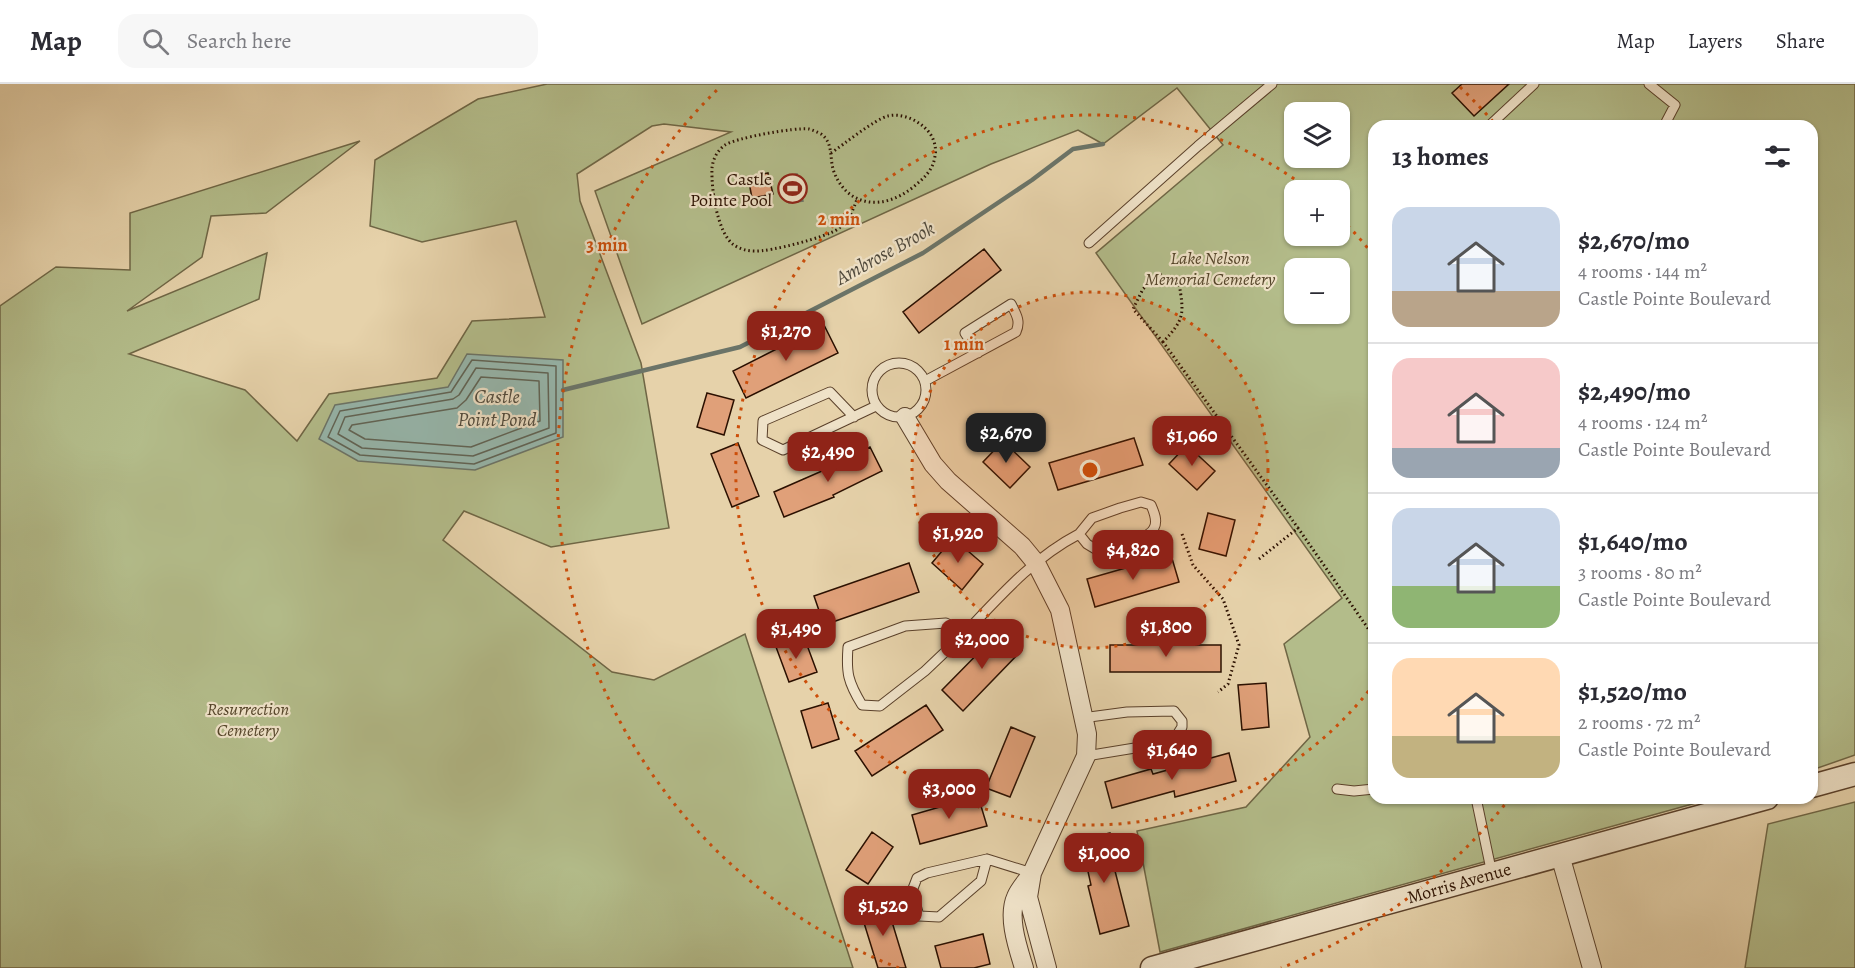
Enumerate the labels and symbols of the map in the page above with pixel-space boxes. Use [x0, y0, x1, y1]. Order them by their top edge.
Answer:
place label: Castle Pointe Pool [690, 167, 773, 212]
sports icon: Castle Pointe Pool [777, 173, 809, 205]
text: 2 min [818, 207, 860, 231]
water label: Ambrose Brook [830, 215, 940, 292]
text: 3 min [586, 233, 628, 257]
park label: Lake Nelson Memorial Cemetery [1145, 246, 1275, 291]
pin: $1,270 [737, 311, 835, 362]
text: 1 min [944, 332, 984, 356]
water label: Castle Point Pond [457, 383, 537, 433]
pin: $2,670 [957, 413, 1055, 464]
pin: $1,060 [1143, 416, 1241, 467]
pin: $2,490 [779, 432, 877, 483]
centre of rings [1080, 460, 1100, 480]
pin: $1,920 [909, 513, 1007, 564]
pin: $4,820 [1084, 530, 1182, 581]
pin: $1,800 [1117, 607, 1215, 658]
pin: $1,490 [747, 609, 845, 660]
pin: $2,000 [933, 619, 1031, 670]
park label: Resurrection Cemetery [207, 697, 289, 742]
pin: $1,640 [1123, 730, 1221, 781]
pin: $3,000 [900, 769, 998, 820]
pin: $1,000 [1055, 833, 1153, 884]
street label: Morris Avenue [1404, 857, 1514, 909]
pin: $1,520 [834, 886, 932, 937]

